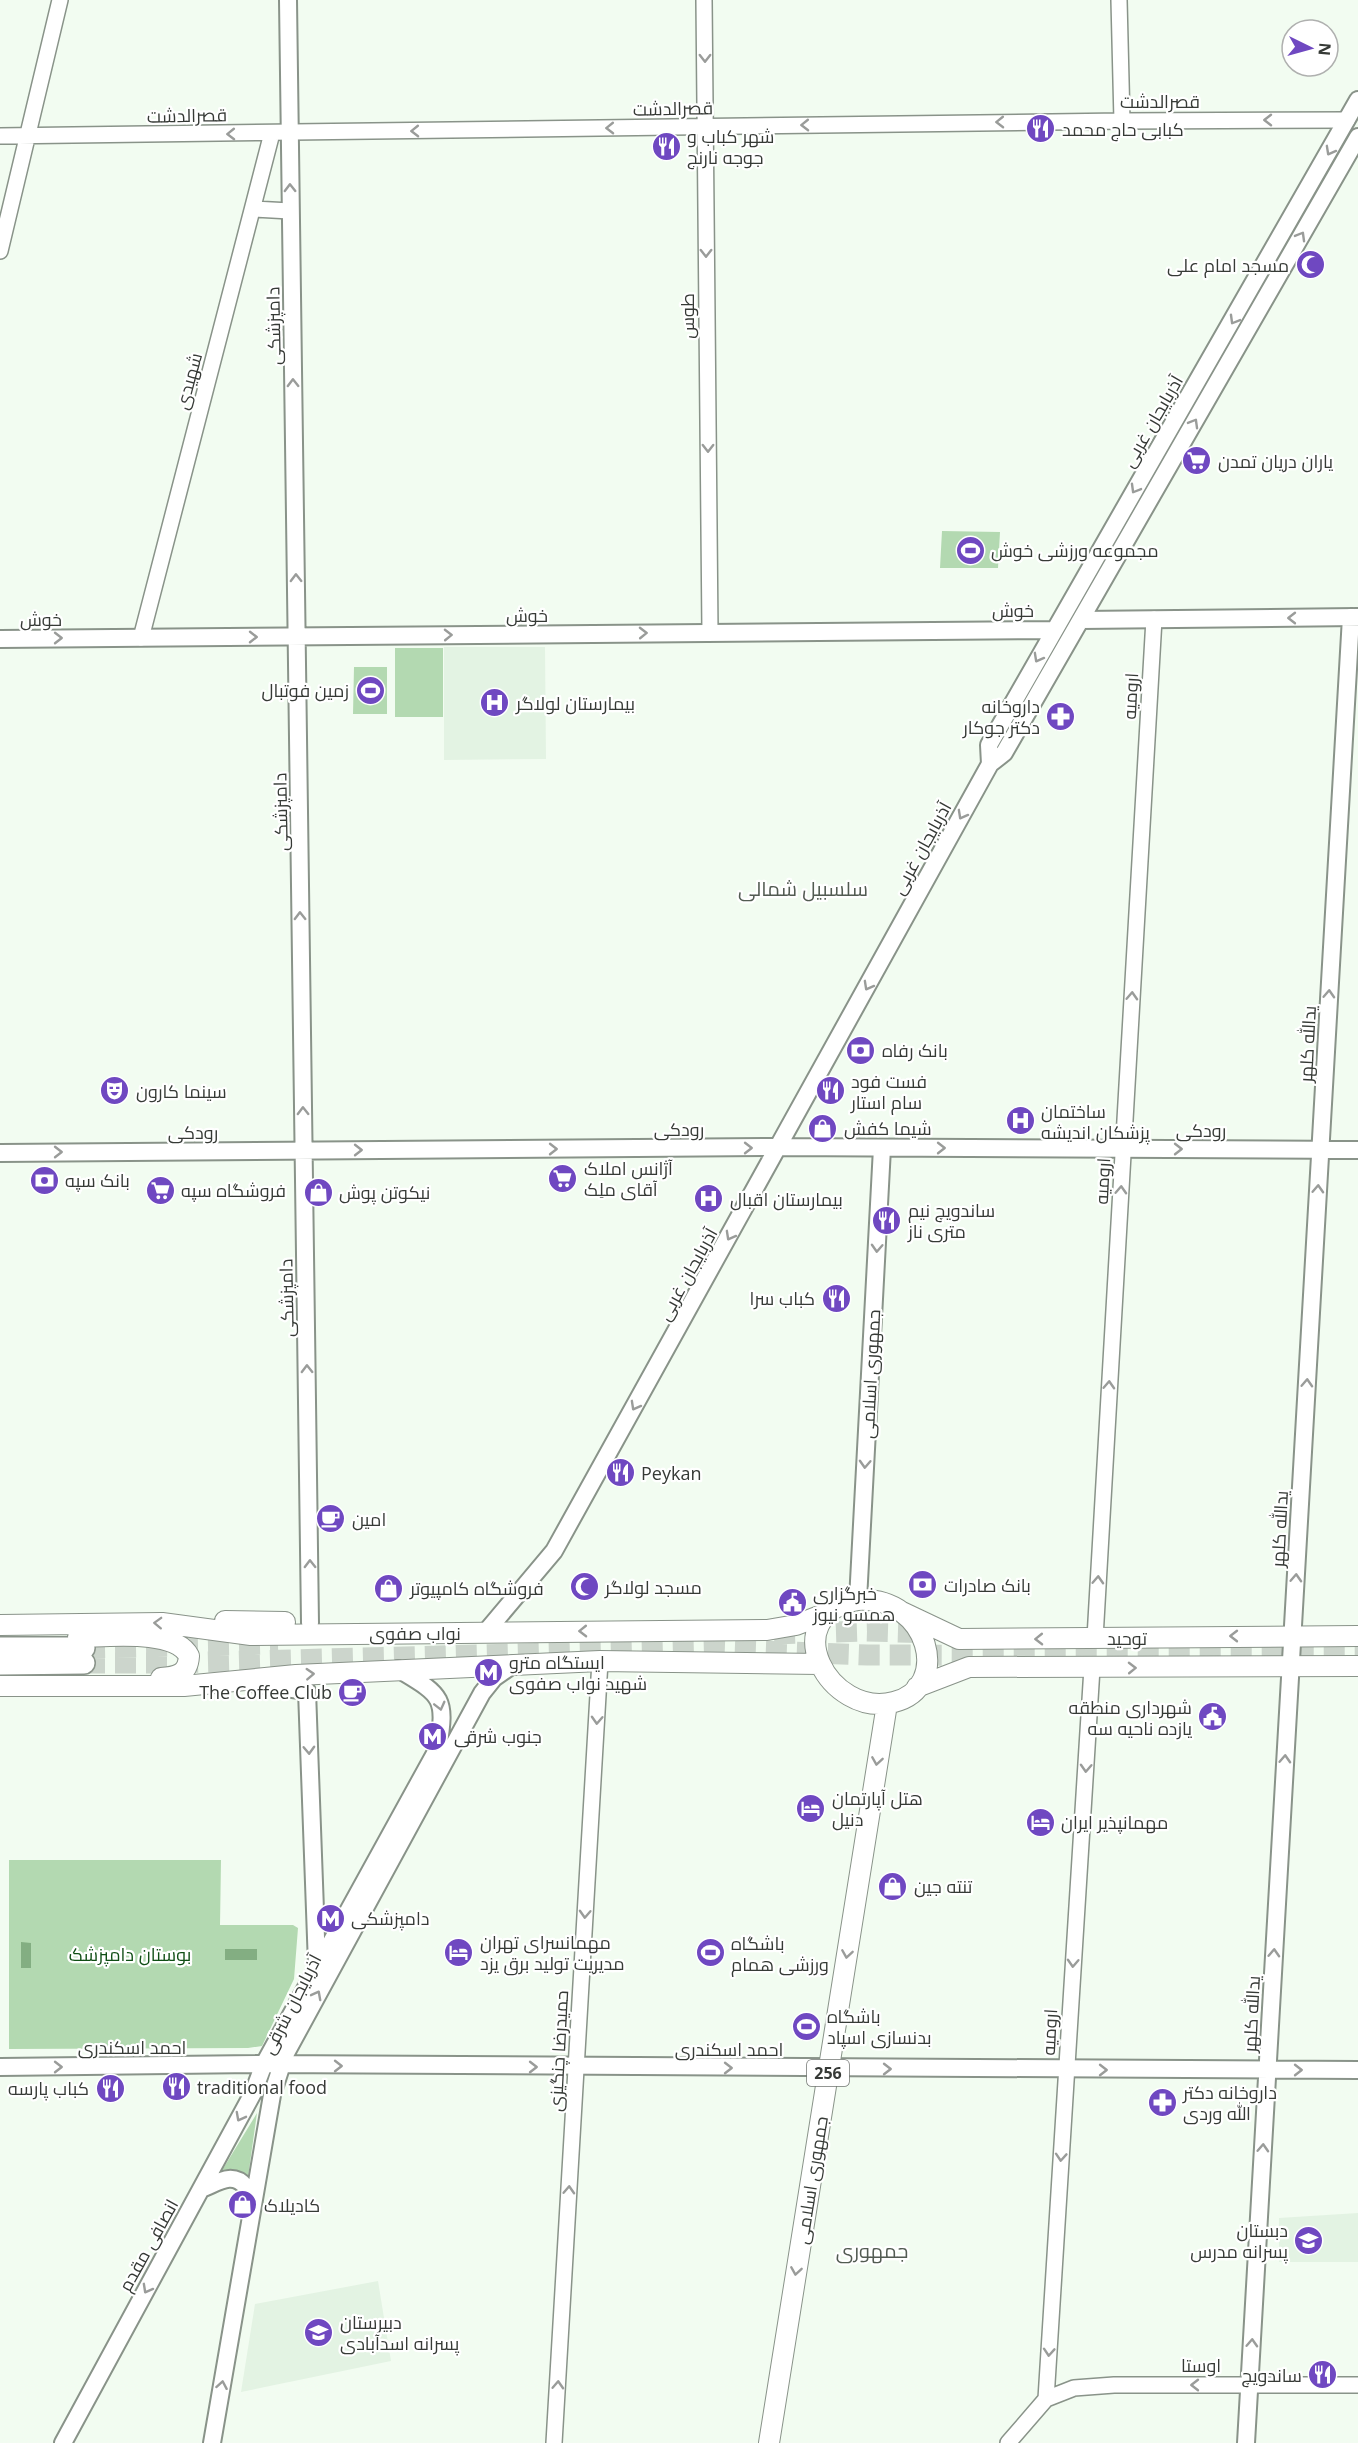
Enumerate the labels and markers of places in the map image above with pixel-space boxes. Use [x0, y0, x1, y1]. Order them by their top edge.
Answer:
restaurant icon: کبابی حاج محمد [1025, 113, 1057, 145]
place label: کبابی حاج محمد [1062, 117, 1184, 142]
place label: شهر کباب و جوجه نارنج [687, 124, 774, 170]
restaurant icon: شهر کباب و جوجه نارنج [650, 130, 682, 162]
mosque icon: مسجد امام علی [1294, 249, 1326, 281]
place label: مسجد امام علی [1167, 253, 1289, 278]
supermarket icon: یاران دریان تمدن [1181, 445, 1213, 477]
place label: یاران دریان تمدن [1218, 449, 1333, 473]
sports icon: مجموعه ورزشی خوش [954, 534, 986, 566]
place label: مجموعه ورزشی خوش [991, 538, 1159, 562]
sports icon: زمین فوتبال [354, 674, 386, 706]
place label: زمین فوتبال [261, 678, 349, 702]
hospital icon: بیمارستان لولاگر [479, 687, 511, 719]
place label: بیمارستان لولاگر [515, 691, 635, 715]
place label: داروخانه دکتر جوکار [962, 694, 1040, 739]
pharmacy icon: داروخانه دکتر جوکار [1045, 700, 1077, 732]
bank icon: بانک رفاه [845, 1034, 877, 1066]
place label: بانک رفاه [882, 1038, 948, 1062]
place label: فست فود سام استار [850, 1069, 927, 1115]
theatre icon: سینما کارون [99, 1075, 131, 1107]
restaurant icon: فست فود سام استار [814, 1075, 846, 1107]
place label: سینما کارون [136, 1079, 227, 1103]
place label: ساختمان پزشکان اندیشه [1041, 1099, 1150, 1145]
hospital icon: ساختمان پزشکان اندیشه [1004, 1105, 1036, 1137]
shop icon: شیما کفش [807, 1112, 839, 1144]
place label: شیما کفش [844, 1116, 932, 1140]
place label: آژانس املاک آقای ملِک [584, 1156, 673, 1201]
supermarket icon: آژانس املاک آقای ملِک [547, 1162, 579, 1194]
bank icon: بانک سپه [28, 1164, 60, 1196]
place label: بانک سپه [65, 1168, 130, 1192]
supermarket icon: فروشگاه سپه [144, 1174, 176, 1206]
shop icon: نیکوتن پوش [302, 1176, 334, 1208]
place label: فروشگاه سپه [181, 1178, 286, 1202]
place label: نیکوتن پوش [339, 1180, 430, 1205]
hospital icon: بیمارستان اقبال [693, 1183, 725, 1215]
place label: بیمارستان اقبال [730, 1187, 843, 1211]
place label: ساندویچ نیم متری ناز [907, 1198, 995, 1243]
restaurant icon: ساندویچ نیم متری ناز [871, 1204, 903, 1236]
restaurant icon: کباب سرا [820, 1282, 852, 1314]
place label: کباب سرا [749, 1286, 815, 1310]
restaurant icon: Peykan [604, 1457, 636, 1489]
place label: Peykan [641, 1461, 701, 1485]
cafe icon: امین [315, 1503, 347, 1535]
place label: امین [352, 1507, 386, 1531]
bank icon: بانک صادرات [907, 1569, 939, 1601]
mosque icon: مسجد لولاگر [568, 1571, 600, 1603]
shop icon: فروشگاه کامپیوتر [373, 1572, 405, 1604]
place label: بانک صادرات [944, 1573, 1031, 1597]
place label: مسجد لولاگر [604, 1575, 702, 1599]
place label: فروشگاه کامپیوتر [409, 1576, 544, 1600]
place label: خبرگزاری همسو نیوز [812, 1581, 895, 1626]
public building icon: خبرگزاری همسو نیوز [776, 1587, 808, 1619]
place label: ایستگاه مترو شهید نواب صفوی [509, 1650, 647, 1695]
metro station icon: ایستگاه مترو شهید نواب صفوی [472, 1656, 504, 1688]
cafe icon: The Coffee Club [337, 1676, 369, 1708]
place label: The Coffee Club [199, 1680, 332, 1704]
place label: شهرداری منطقه یازده ناحیه سه [1069, 1695, 1192, 1740]
public building icon: شهرداری منطقه یازده ناحیه سه [1197, 1701, 1229, 1733]
metro station icon: جنوب شرقی [417, 1720, 449, 1752]
place label: جنوب شرقی [454, 1724, 542, 1748]
place label: هتل آپارتمان دنیل [832, 1786, 923, 1831]
hotel icon: هتل آپارتمان دنیل [795, 1792, 827, 1824]
hotel icon: مهمانپذیر ایران [1024, 1806, 1056, 1838]
place label: مهمانپذیر ایران [1061, 1810, 1168, 1834]
shop icon: تنته جین [877, 1870, 909, 1902]
place label: تنته جین [914, 1874, 973, 1898]
metro station icon: دامپزشکی [314, 1902, 346, 1934]
place label: دامپزشکی [351, 1906, 429, 1931]
place label: مهمانسرای تهران مدیریت تولید برق یزد [480, 1930, 625, 1976]
place label: باشگاه ورزشی همام [731, 1931, 829, 1977]
hotel icon: مهمانسرای تهران مدیریت تولید برق یزد [443, 1936, 475, 1968]
sports icon: باشگاه ورزشی همام [694, 1937, 726, 1969]
place label: باشگاه بدنسازی اسپاد [827, 2004, 932, 2049]
sports icon: باشگاه بدنسازی اسپاد [790, 2010, 822, 2042]
restaurant icon: traditional food [160, 2071, 192, 2103]
restaurant icon: کباب پارسه [94, 2072, 126, 2104]
place label: traditional food [197, 2075, 327, 2099]
place label: کباب پارسه [8, 2076, 89, 2101]
place label: داروخانه دکتر الله وردی [1182, 2080, 1277, 2125]
pharmacy icon: داروخانه دکتر الله وردی [1146, 2086, 1178, 2118]
shop icon: کادیلاک [227, 2189, 259, 2221]
place label: کادیلاک [264, 2193, 320, 2217]
place label: دبستان پسرانه مدرس [1190, 2218, 1288, 2264]
school or university icon: دبستان پسرانه مدرس [1293, 2224, 1325, 2256]
place label: دبیرستان پسرانه اسدآبادی [340, 2310, 459, 2356]
school or university icon: دبیرستان پسرانه اسدآبادی [303, 2316, 335, 2348]
restaurant icon: ساندویچ [1307, 2359, 1339, 2391]
place label: ساندویچ [1241, 2363, 1302, 2388]

